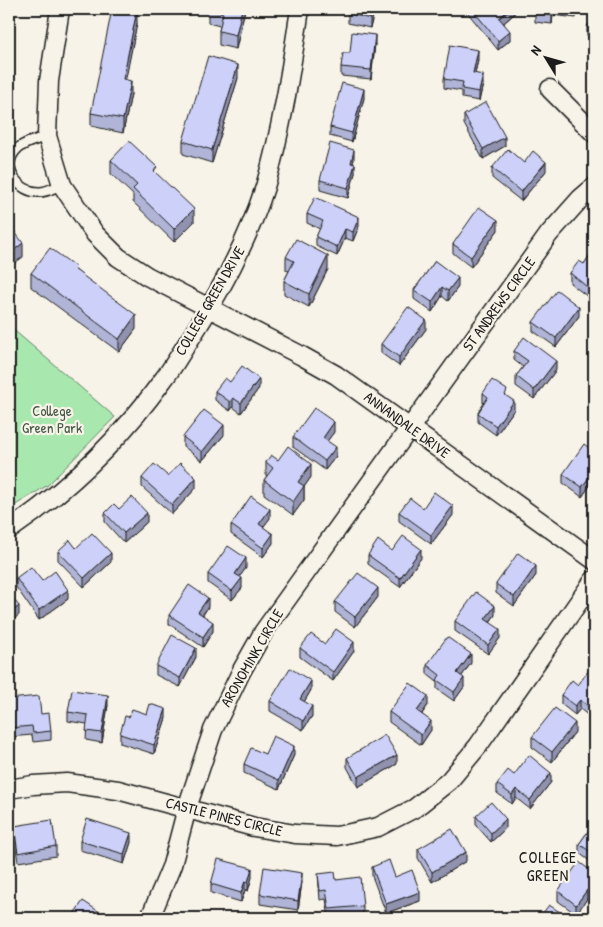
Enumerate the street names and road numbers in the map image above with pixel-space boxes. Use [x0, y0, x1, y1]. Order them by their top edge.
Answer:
street label: COLLEGE GREEN DRIVE [170, 242, 250, 359]
street label: ST ANDREWS CIRCLE [457, 252, 540, 355]
street label: ANNANDALE DRIVE [360, 386, 455, 463]
street label: ARONOMINK CIRCLE [215, 605, 288, 710]
street label: CASTLE PINES CIRCLE [163, 792, 285, 841]

